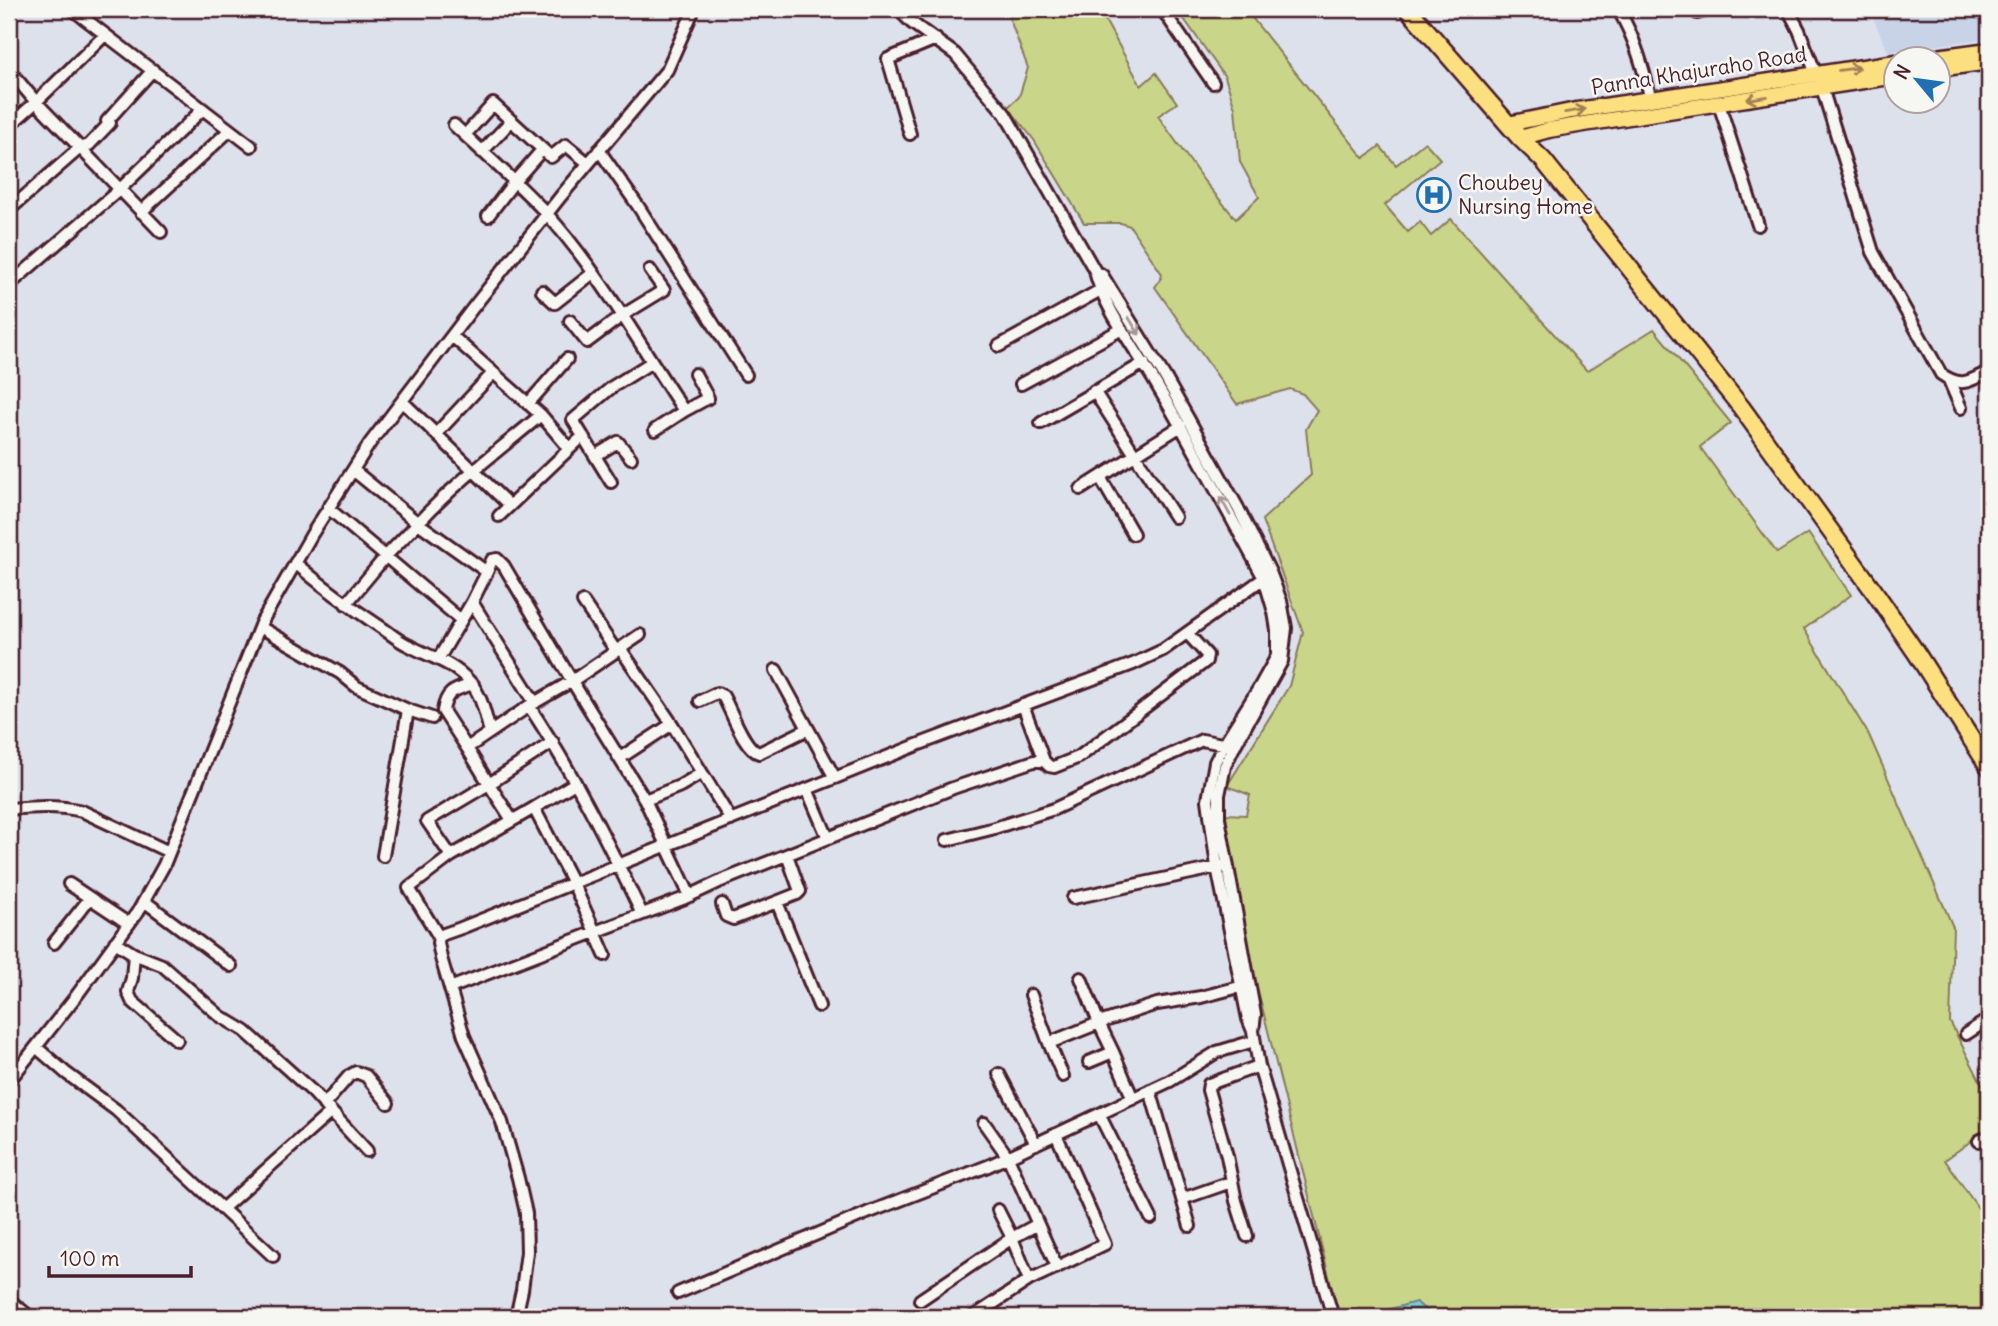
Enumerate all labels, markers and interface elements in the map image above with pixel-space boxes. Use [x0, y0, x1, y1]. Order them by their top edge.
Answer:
street label: Panna Khajuraho Road [1589, 40, 1809, 101]
north arrow [1882, 46, 1952, 116]
text: N [1888, 60, 1916, 83]
one-way arrow [1837, 62, 1859, 75]
one-way arrow [1746, 92, 1769, 105]
one-way arrow [1563, 104, 1586, 117]
place label: Choubey Nursing Home [1458, 169, 1593, 220]
hospital icon: Choubey Nursing Home [1415, 176, 1453, 214]
one-way arrow [1127, 316, 1141, 336]
one-way arrow [1218, 497, 1232, 517]
scale bar [49, 1235, 191, 1279]
text: 100 m [60, 1245, 119, 1272]

